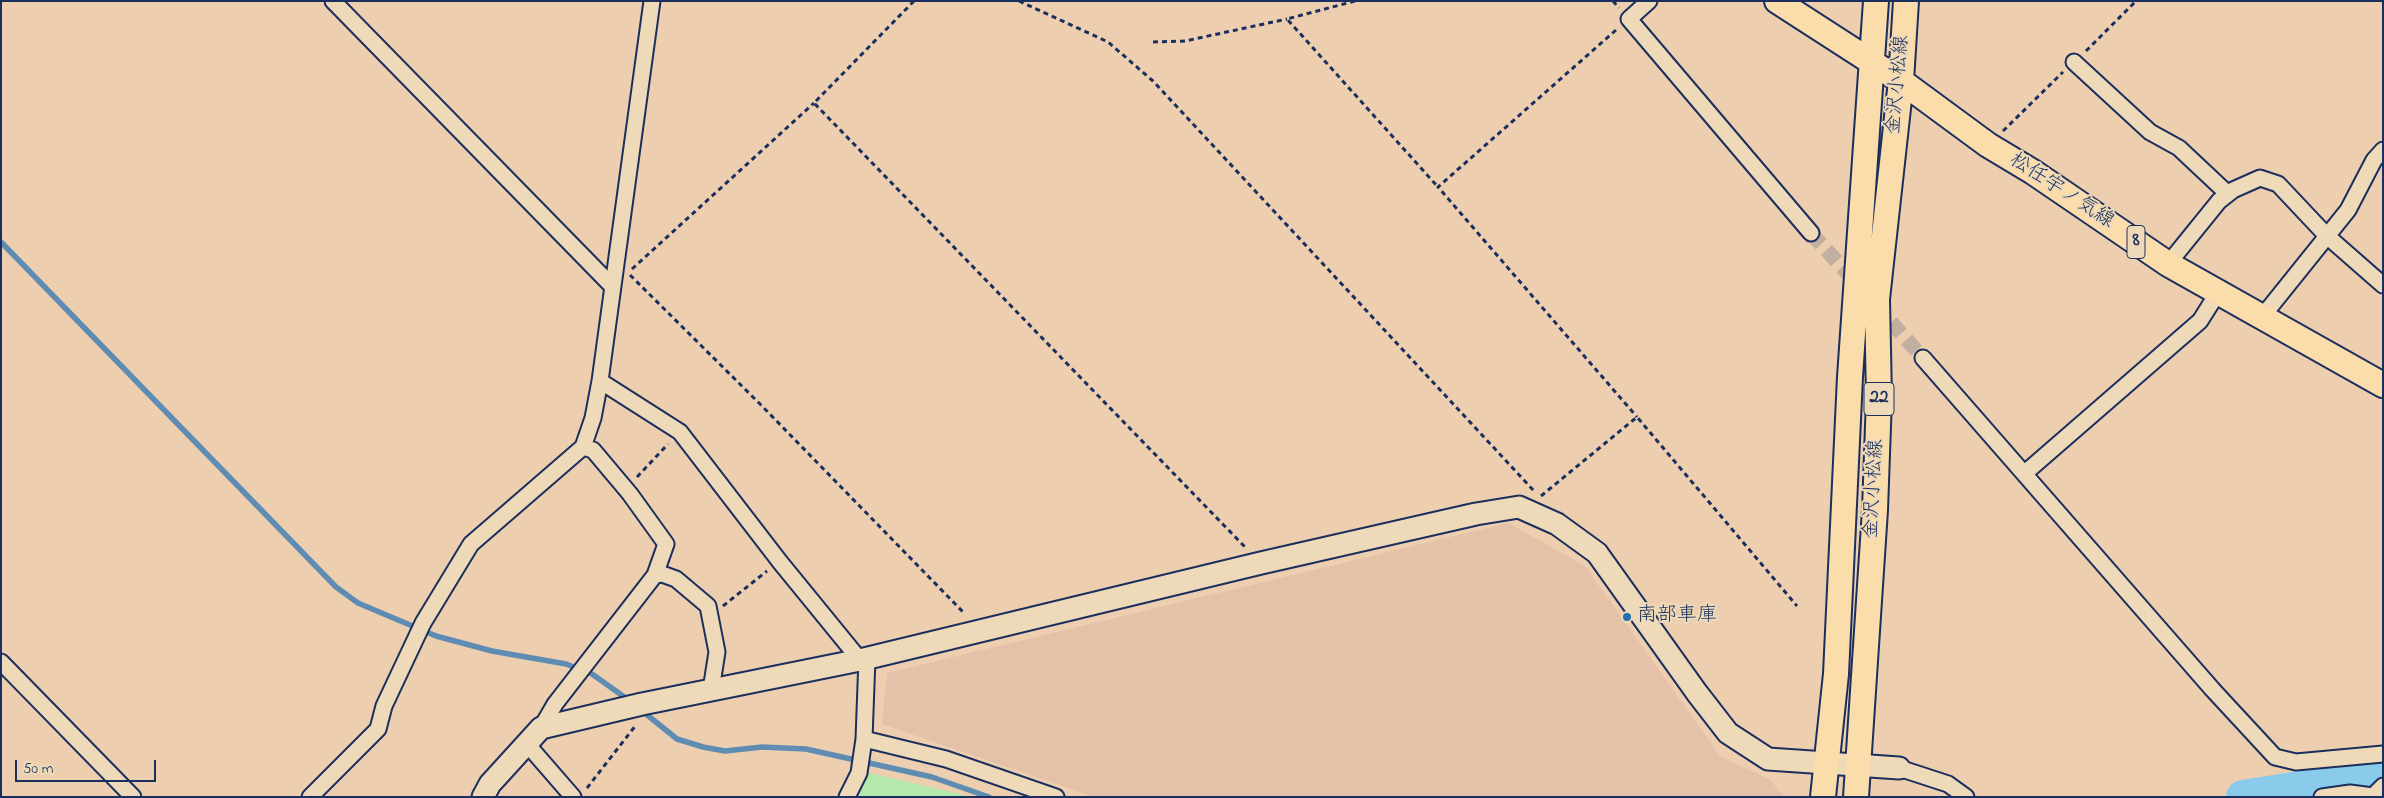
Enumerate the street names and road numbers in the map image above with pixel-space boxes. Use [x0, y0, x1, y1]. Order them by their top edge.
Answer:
street label: 金沢小松線 [1883, 34, 1915, 136]
street label: 松任宇ノ気線 [2004, 149, 2118, 235]
road number: 8 [2127, 226, 2145, 258]
road number: 22 [1864, 382, 1894, 416]
street label: 金沢小松線 [1860, 438, 1890, 540]

